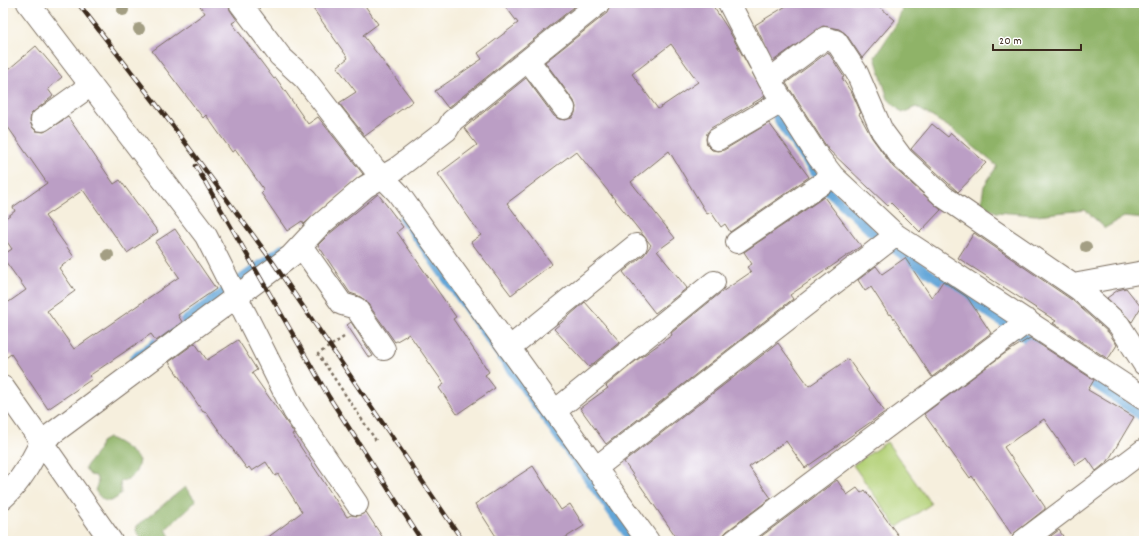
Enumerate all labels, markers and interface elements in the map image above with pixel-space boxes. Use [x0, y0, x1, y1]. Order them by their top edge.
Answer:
scale bar [993, 26, 1081, 52]
text: 20 m [999, 33, 1022, 50]

